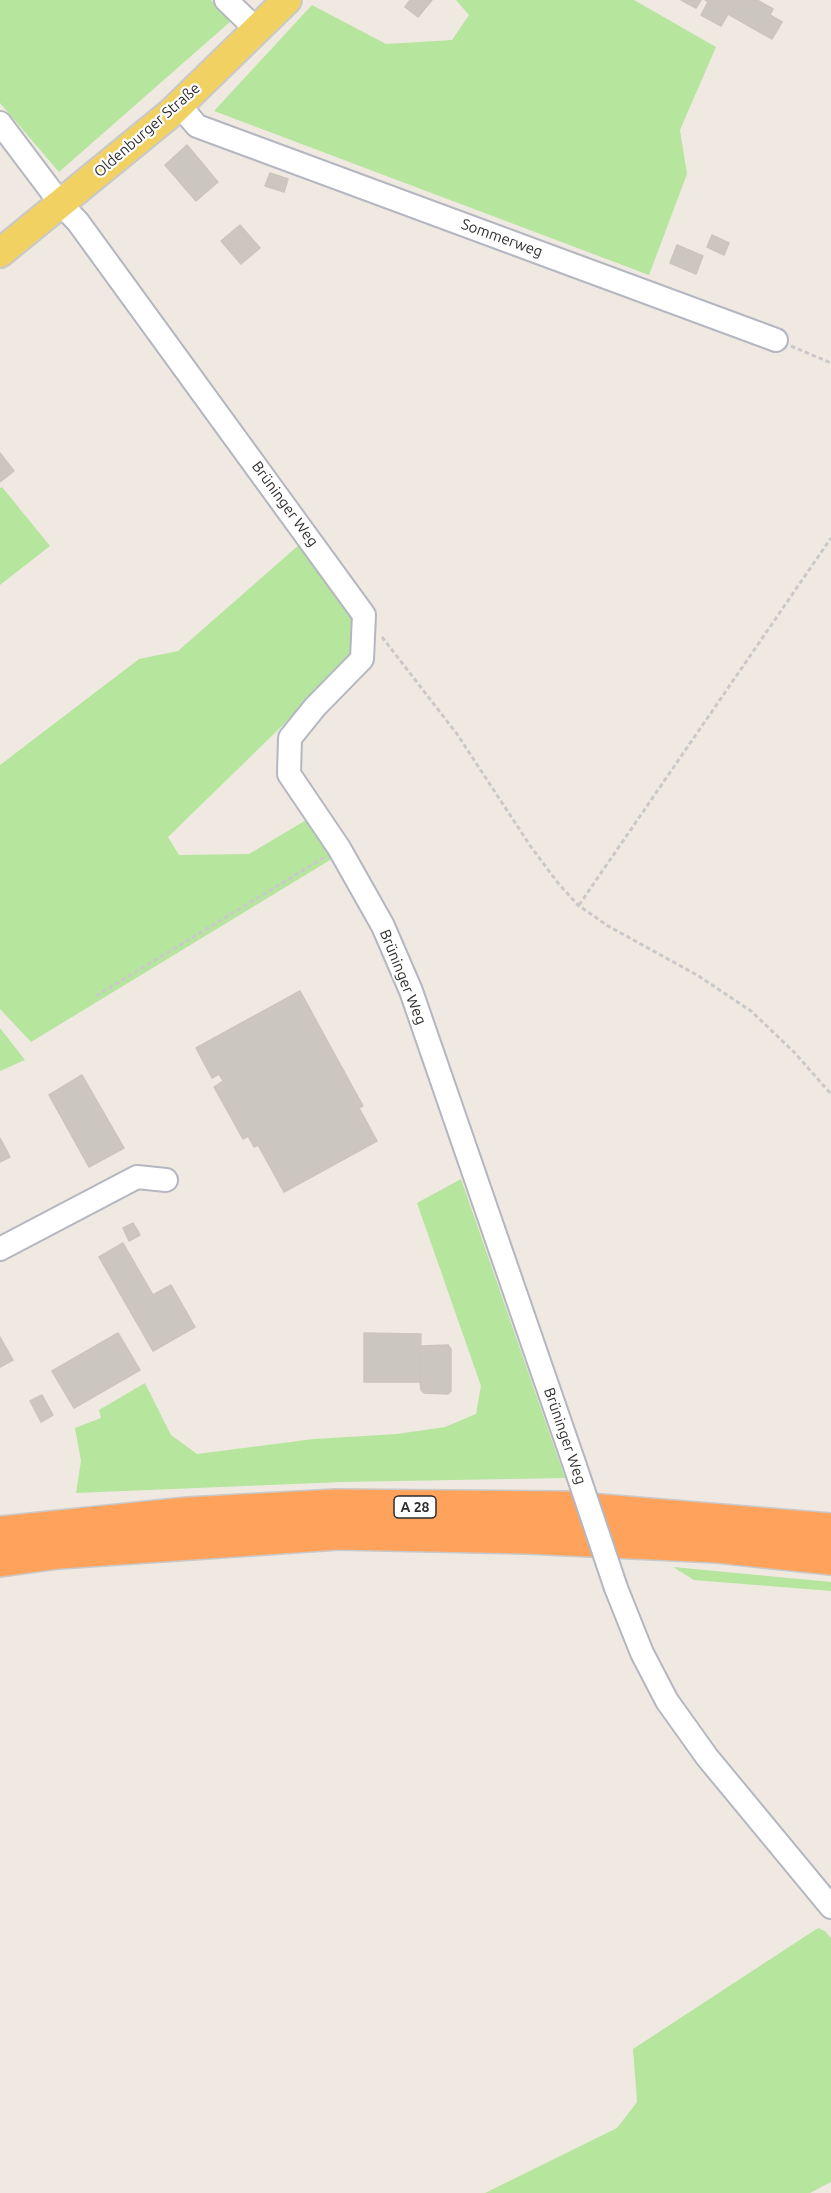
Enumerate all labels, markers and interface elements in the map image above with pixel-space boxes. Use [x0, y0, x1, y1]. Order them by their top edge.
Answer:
street label: Oldenburger Straße [90, 79, 204, 181]
street label: Sommerweg [459, 215, 545, 261]
street label: Brüninger Weg [248, 458, 322, 550]
street label: Brüninger Weg [376, 927, 430, 1027]
street label: Brüninger Weg [540, 1385, 590, 1487]
road number: A 28 [394, 1496, 436, 1518]

